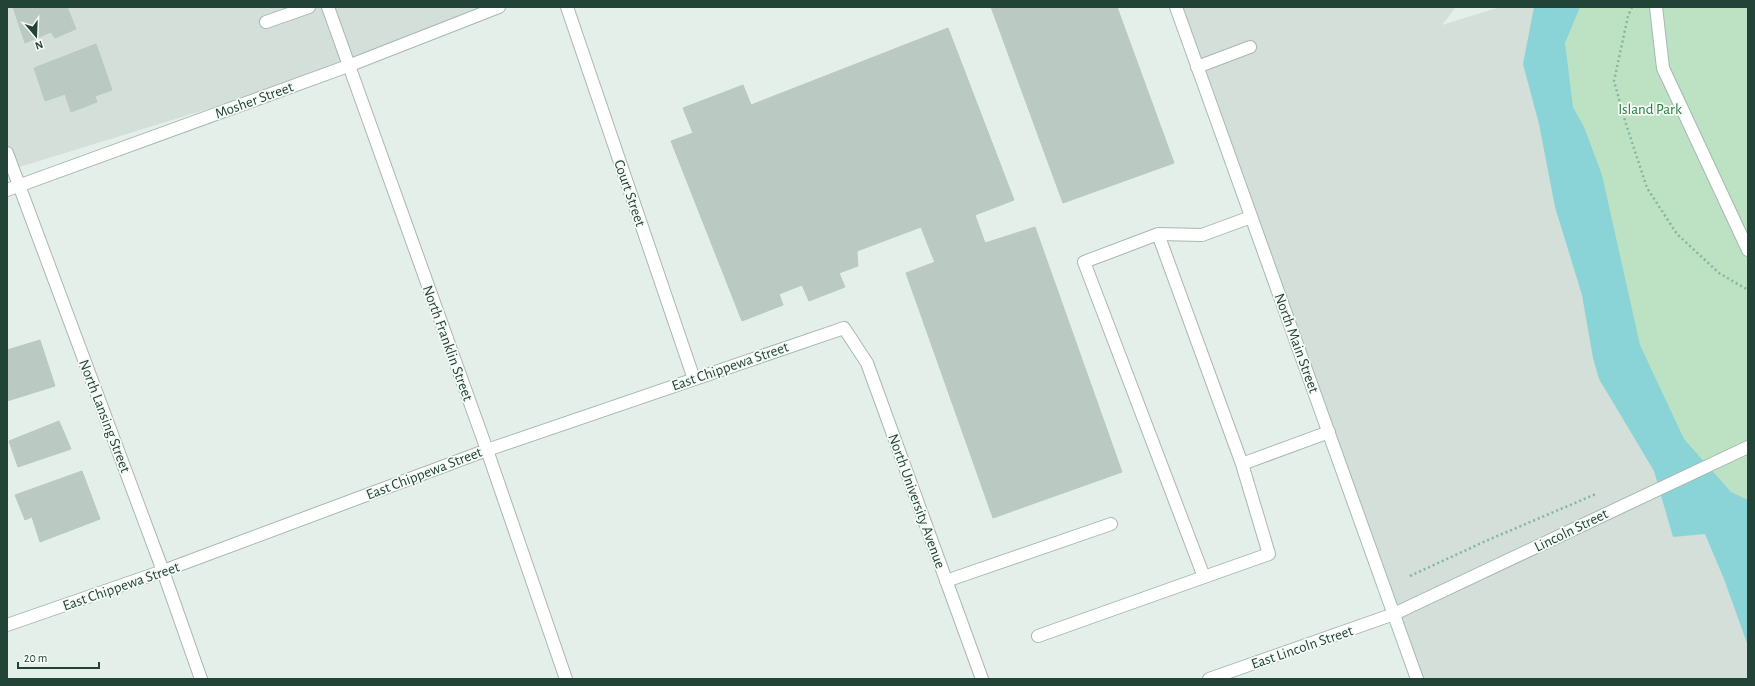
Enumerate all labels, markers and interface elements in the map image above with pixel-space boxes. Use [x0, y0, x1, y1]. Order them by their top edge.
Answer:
north arrow [16, 16, 56, 56]
text: N [34, 39, 45, 51]
street label: Mosher Street [213, 79, 295, 122]
park label: Island Park [1618, 102, 1682, 117]
street label: Court Street [611, 158, 648, 229]
street label: North Franklin Street [420, 283, 476, 403]
street label: North Main Street [1272, 291, 1322, 395]
street label: East Chippewa Street [670, 339, 791, 394]
street label: North Lansing Street [76, 358, 133, 475]
street label: North University Avenue [885, 432, 948, 571]
street label: East Chippewa Street [364, 444, 484, 502]
street label: Lincoln Street [1532, 506, 1611, 555]
street label: East Chippewa Street [61, 559, 182, 614]
street label: East Lincoln Street [1249, 623, 1355, 672]
scale bar [18, 644, 99, 670]
text: 20 m [24, 652, 47, 664]

